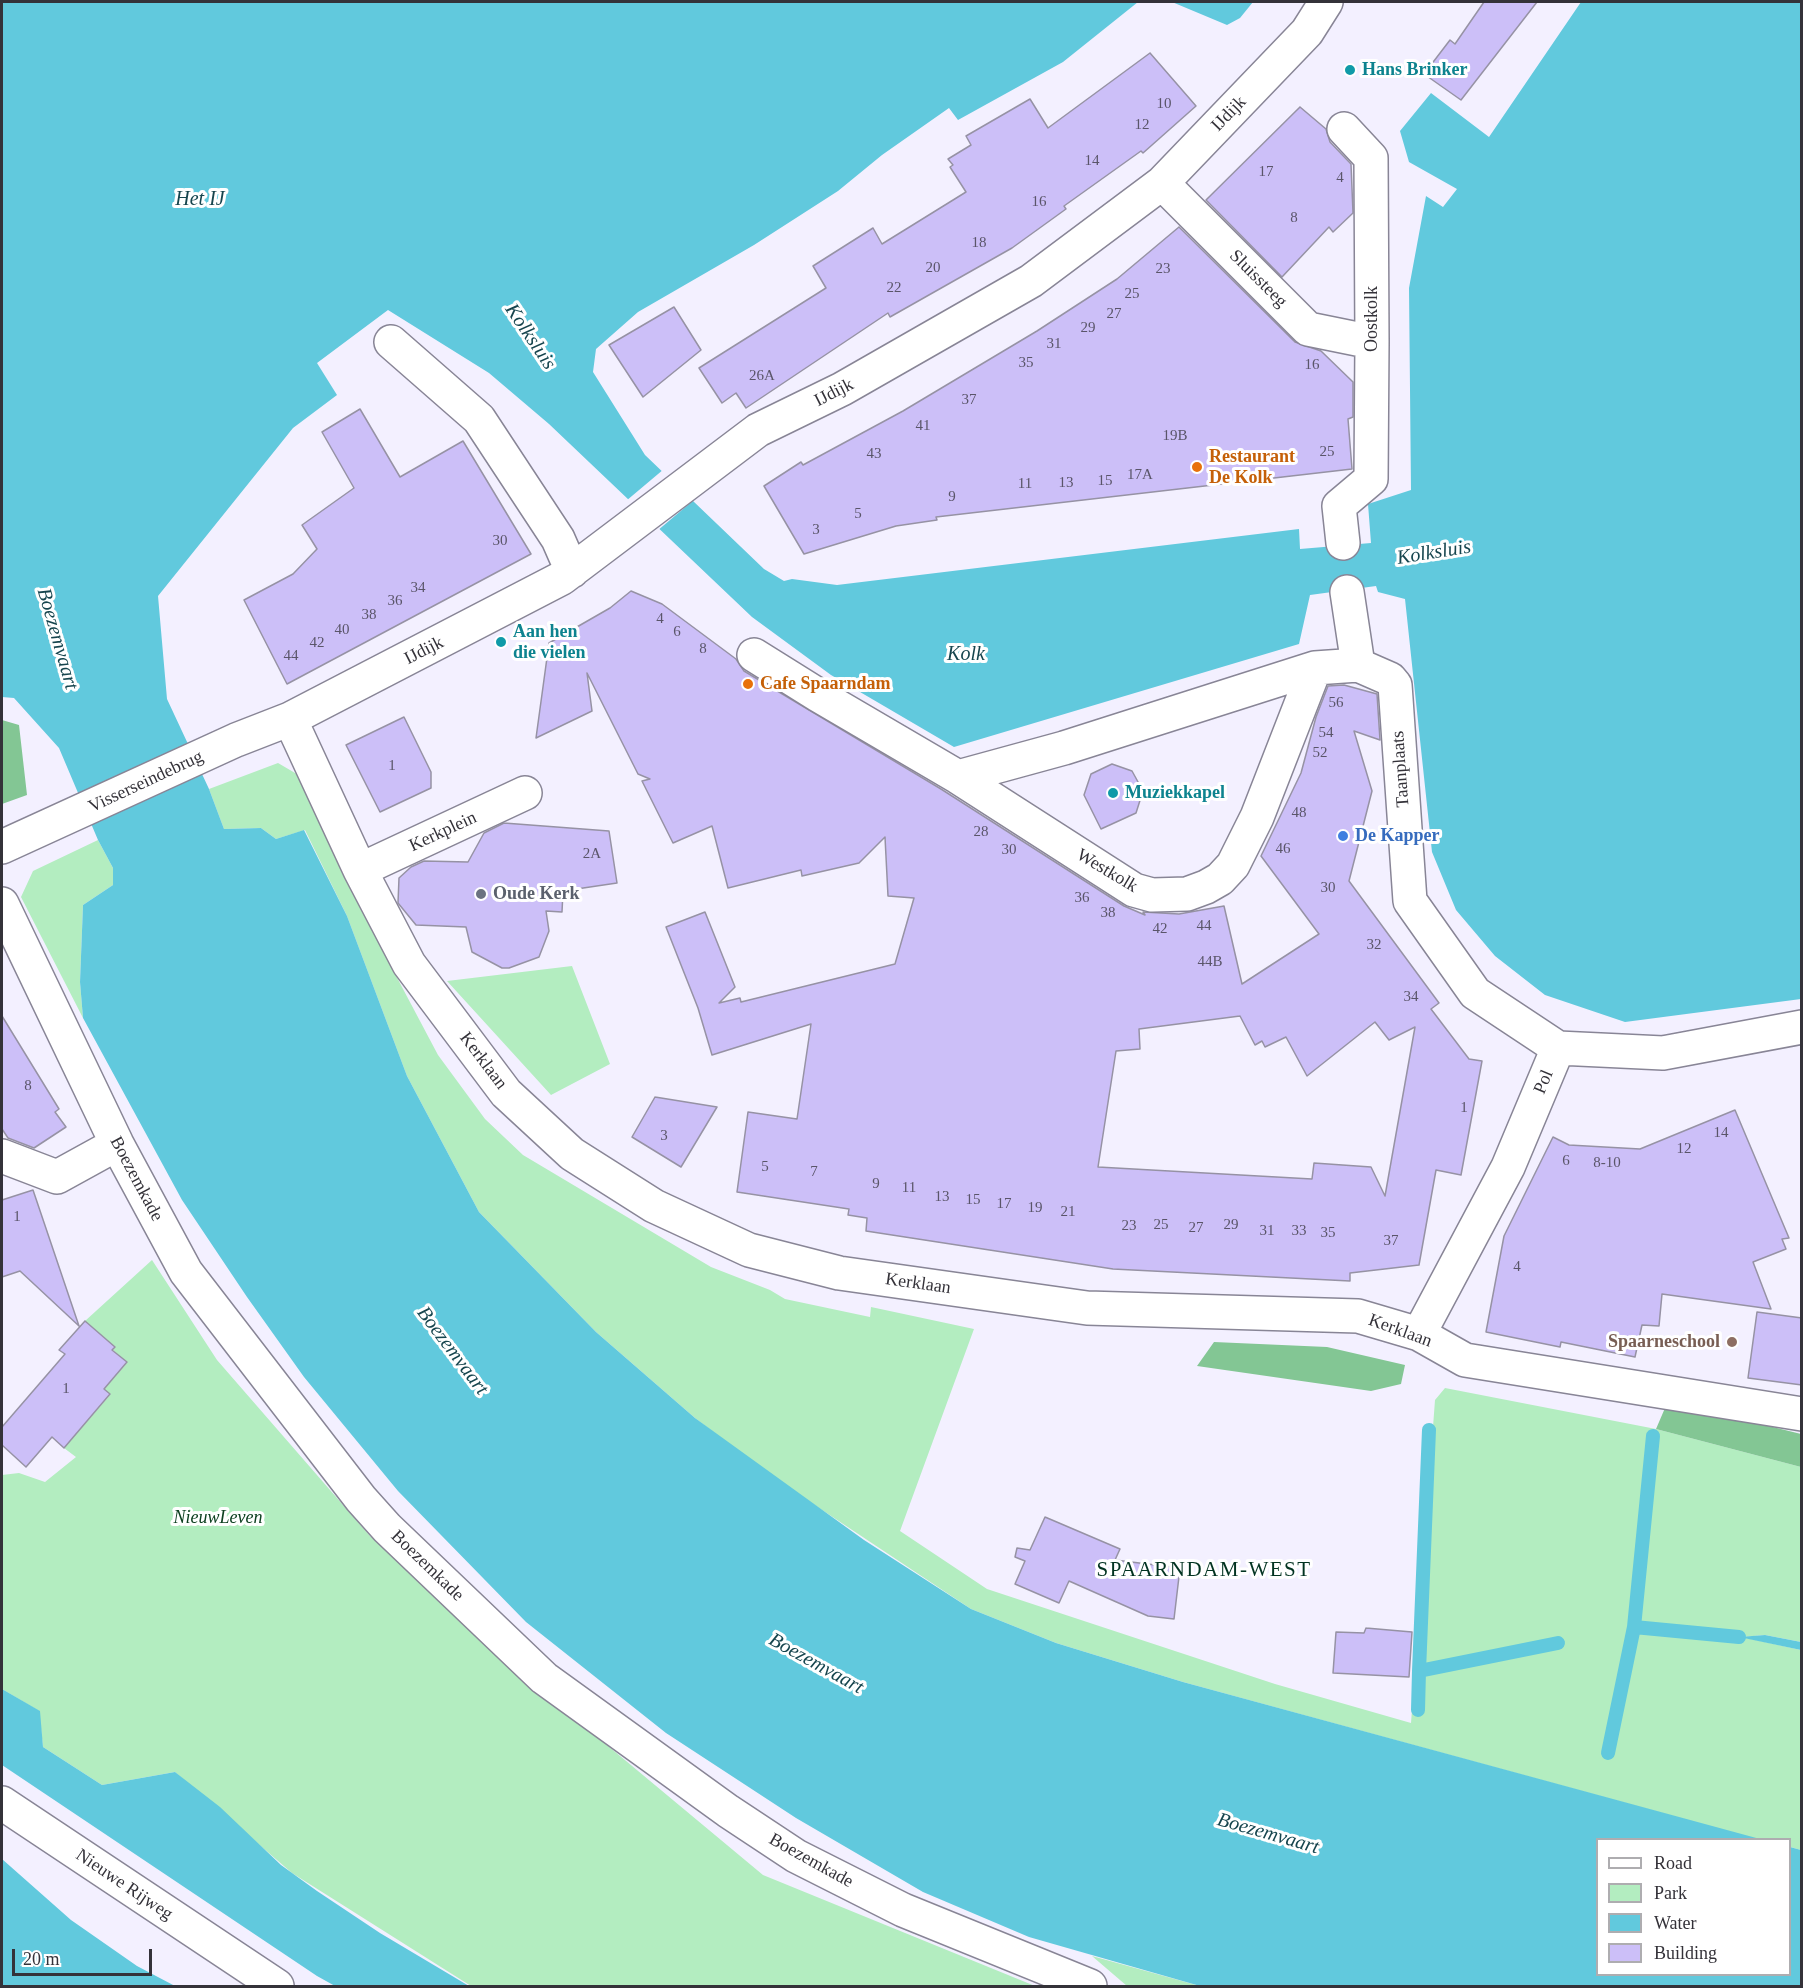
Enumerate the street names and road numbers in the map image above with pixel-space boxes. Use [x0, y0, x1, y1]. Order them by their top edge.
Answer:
street label: IJdijk [1207, 92, 1251, 136]
street label: Sluissteeg [1225, 246, 1291, 312]
street label: Oostkolk [1361, 286, 1383, 352]
street label: IJdijk [811, 374, 857, 412]
street label: IJdijk [401, 632, 447, 670]
street label: Taanplaats [1388, 730, 1414, 808]
street label: Visserseindebrug [85, 746, 207, 818]
street label: Kerkplein [406, 807, 480, 857]
street label: Westkolk [1072, 844, 1142, 898]
street label: Kerklaan [455, 1028, 511, 1094]
street label: Pol [1529, 1067, 1559, 1097]
street label: Boezemkade [105, 1133, 167, 1225]
street label: Kerklaan [884, 1269, 952, 1299]
street label: Kerklaan [1365, 1310, 1435, 1352]
street label: Boezemkade [386, 1526, 468, 1606]
street label: Boezemkade [765, 1829, 857, 1893]
street label: Nieuwe Rijweg [71, 1845, 177, 1925]

